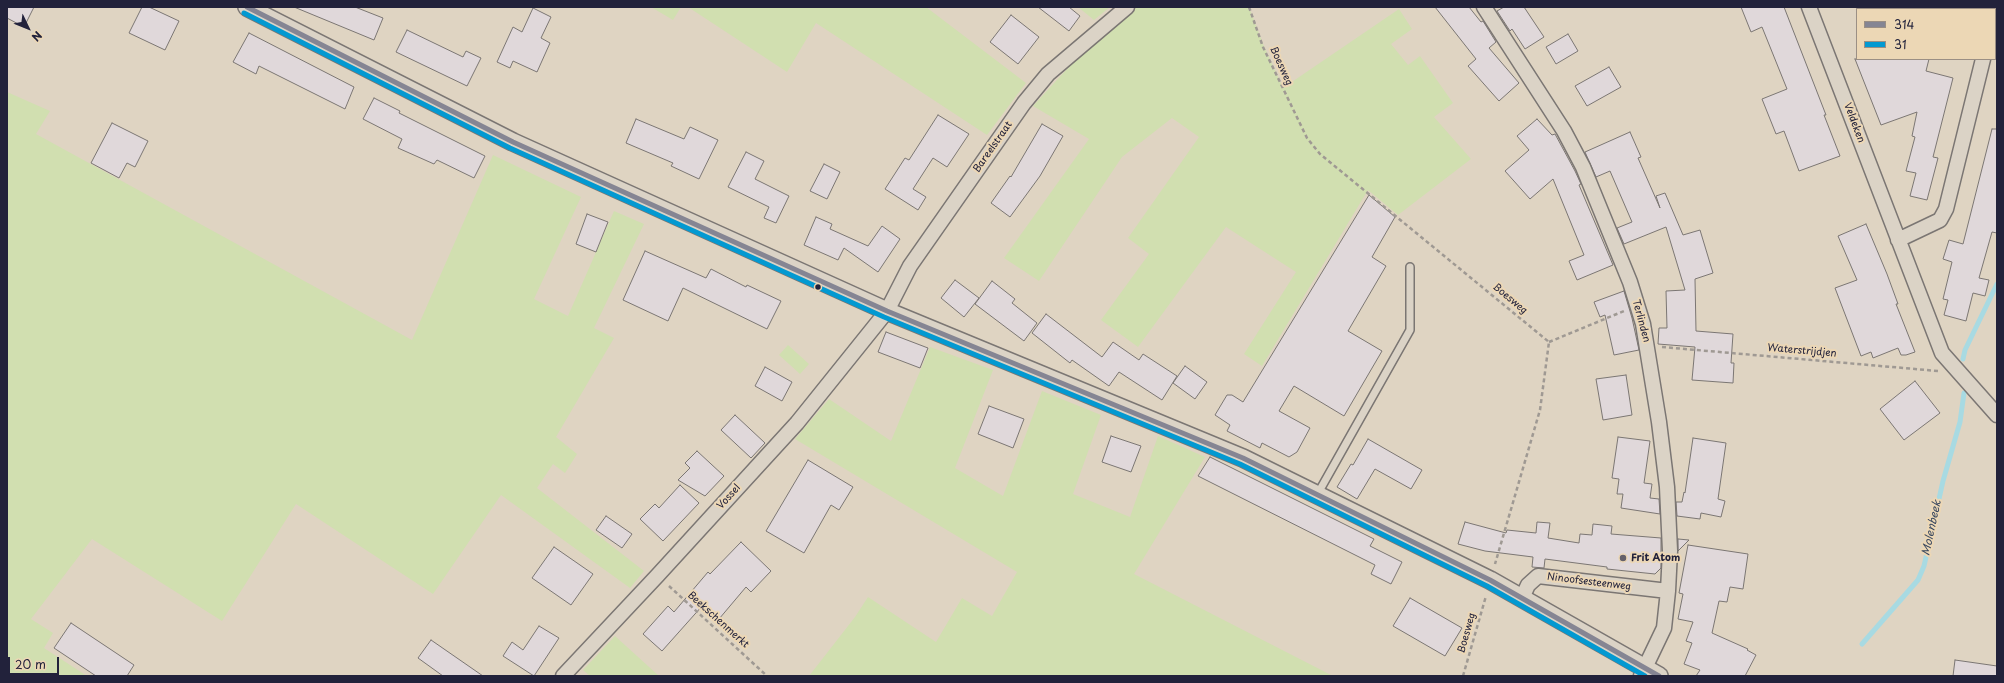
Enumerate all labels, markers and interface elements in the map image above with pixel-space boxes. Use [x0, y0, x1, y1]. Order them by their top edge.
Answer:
north arrow [8, 8, 48, 48]
legend [1856, 8, 1996, 60]
text: 314 [1894, 15, 1915, 33]
text: N [28, 28, 46, 46]
text: 31 [1894, 35, 1907, 53]
street label: Boesweg [1267, 45, 1295, 87]
street label: Veldeken [1841, 101, 1867, 145]
street label: Bareelstraat [971, 119, 1015, 175]
street label: Boesweg [1490, 281, 1530, 317]
unlabelled marker [813, 282, 823, 292]
street label: Terlinden [1630, 298, 1652, 344]
street label: Waterstrijdjen [1767, 342, 1837, 360]
street label: Vossel [715, 482, 743, 512]
water label: Molenbeek [1920, 499, 1944, 557]
place label: Frit Atom [1631, 552, 1680, 564]
marker: Frit Atom [1618, 553, 1628, 563]
street label: Ninoofsesteenweg [1546, 571, 1632, 593]
street label: Beekschenmerkt [685, 589, 751, 651]
street label: Boesweg [1456, 611, 1478, 655]
scale bar [10, 649, 61, 675]
text: 20 m [15, 655, 46, 673]

